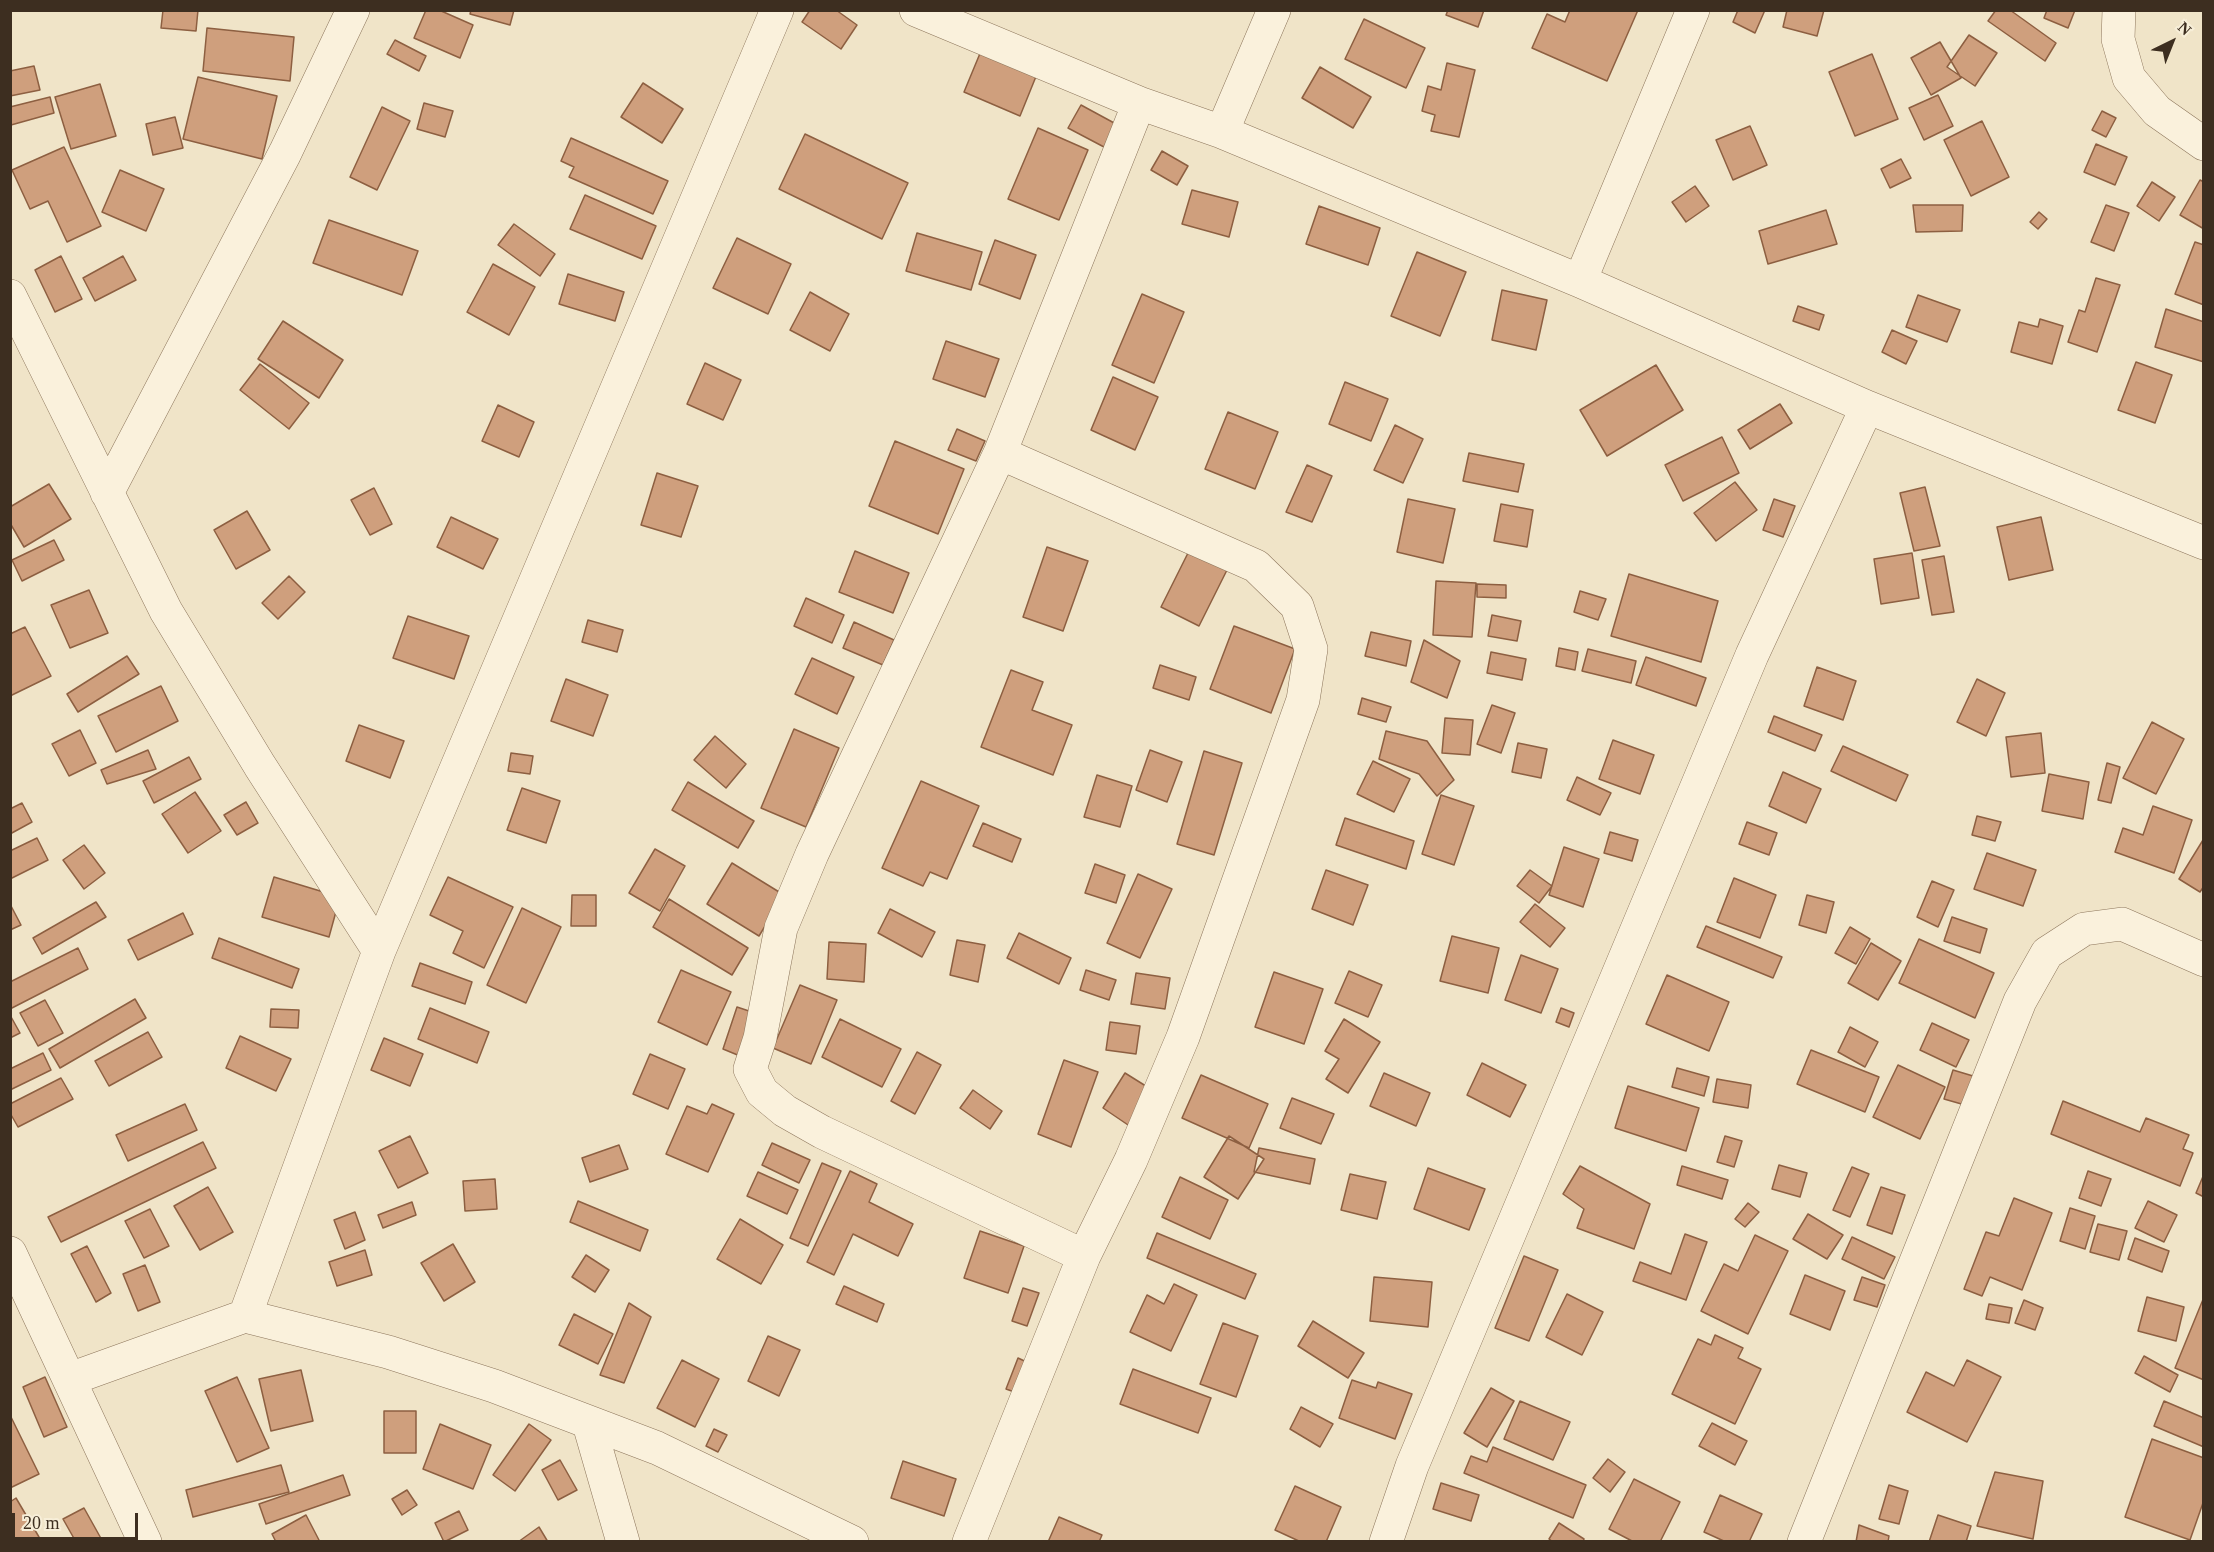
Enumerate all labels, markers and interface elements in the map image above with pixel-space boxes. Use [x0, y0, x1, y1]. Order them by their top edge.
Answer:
north arrow [2142, 12, 2202, 72]
text: N [2175, 18, 2195, 39]
scale bar [15, 1501, 141, 1539]
text: 20 m [23, 1513, 60, 1533]

